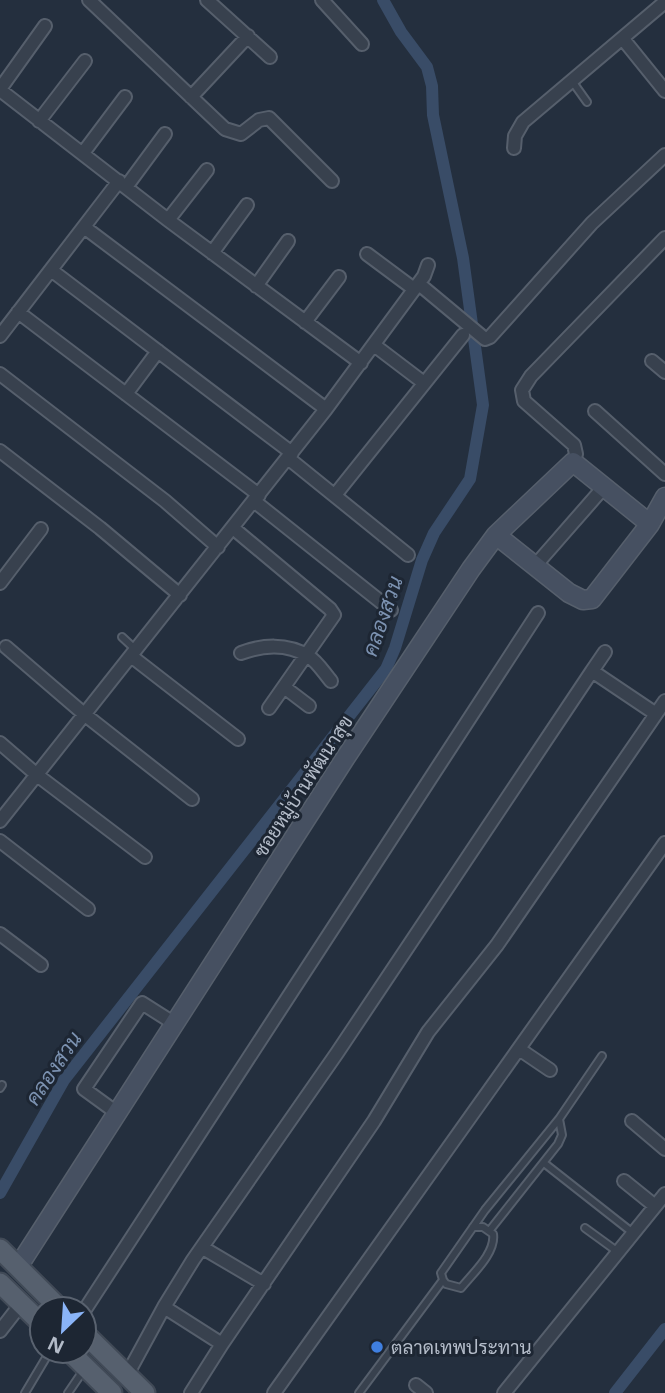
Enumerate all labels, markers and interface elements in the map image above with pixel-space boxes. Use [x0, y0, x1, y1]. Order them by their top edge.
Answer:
water label: คลองสวน [355, 572, 409, 660]
street label: ซอยหมู่บ้านพัฒนาสุข [247, 710, 359, 862]
water label: คลองสวน [18, 1025, 88, 1110]
north arrow [28, 1295, 98, 1365]
text: N [43, 1330, 68, 1360]
place label: ตลาดเทพประทาน [391, 1334, 532, 1360]
marker: ตลาดเทพประทาน [369, 1339, 385, 1355]

